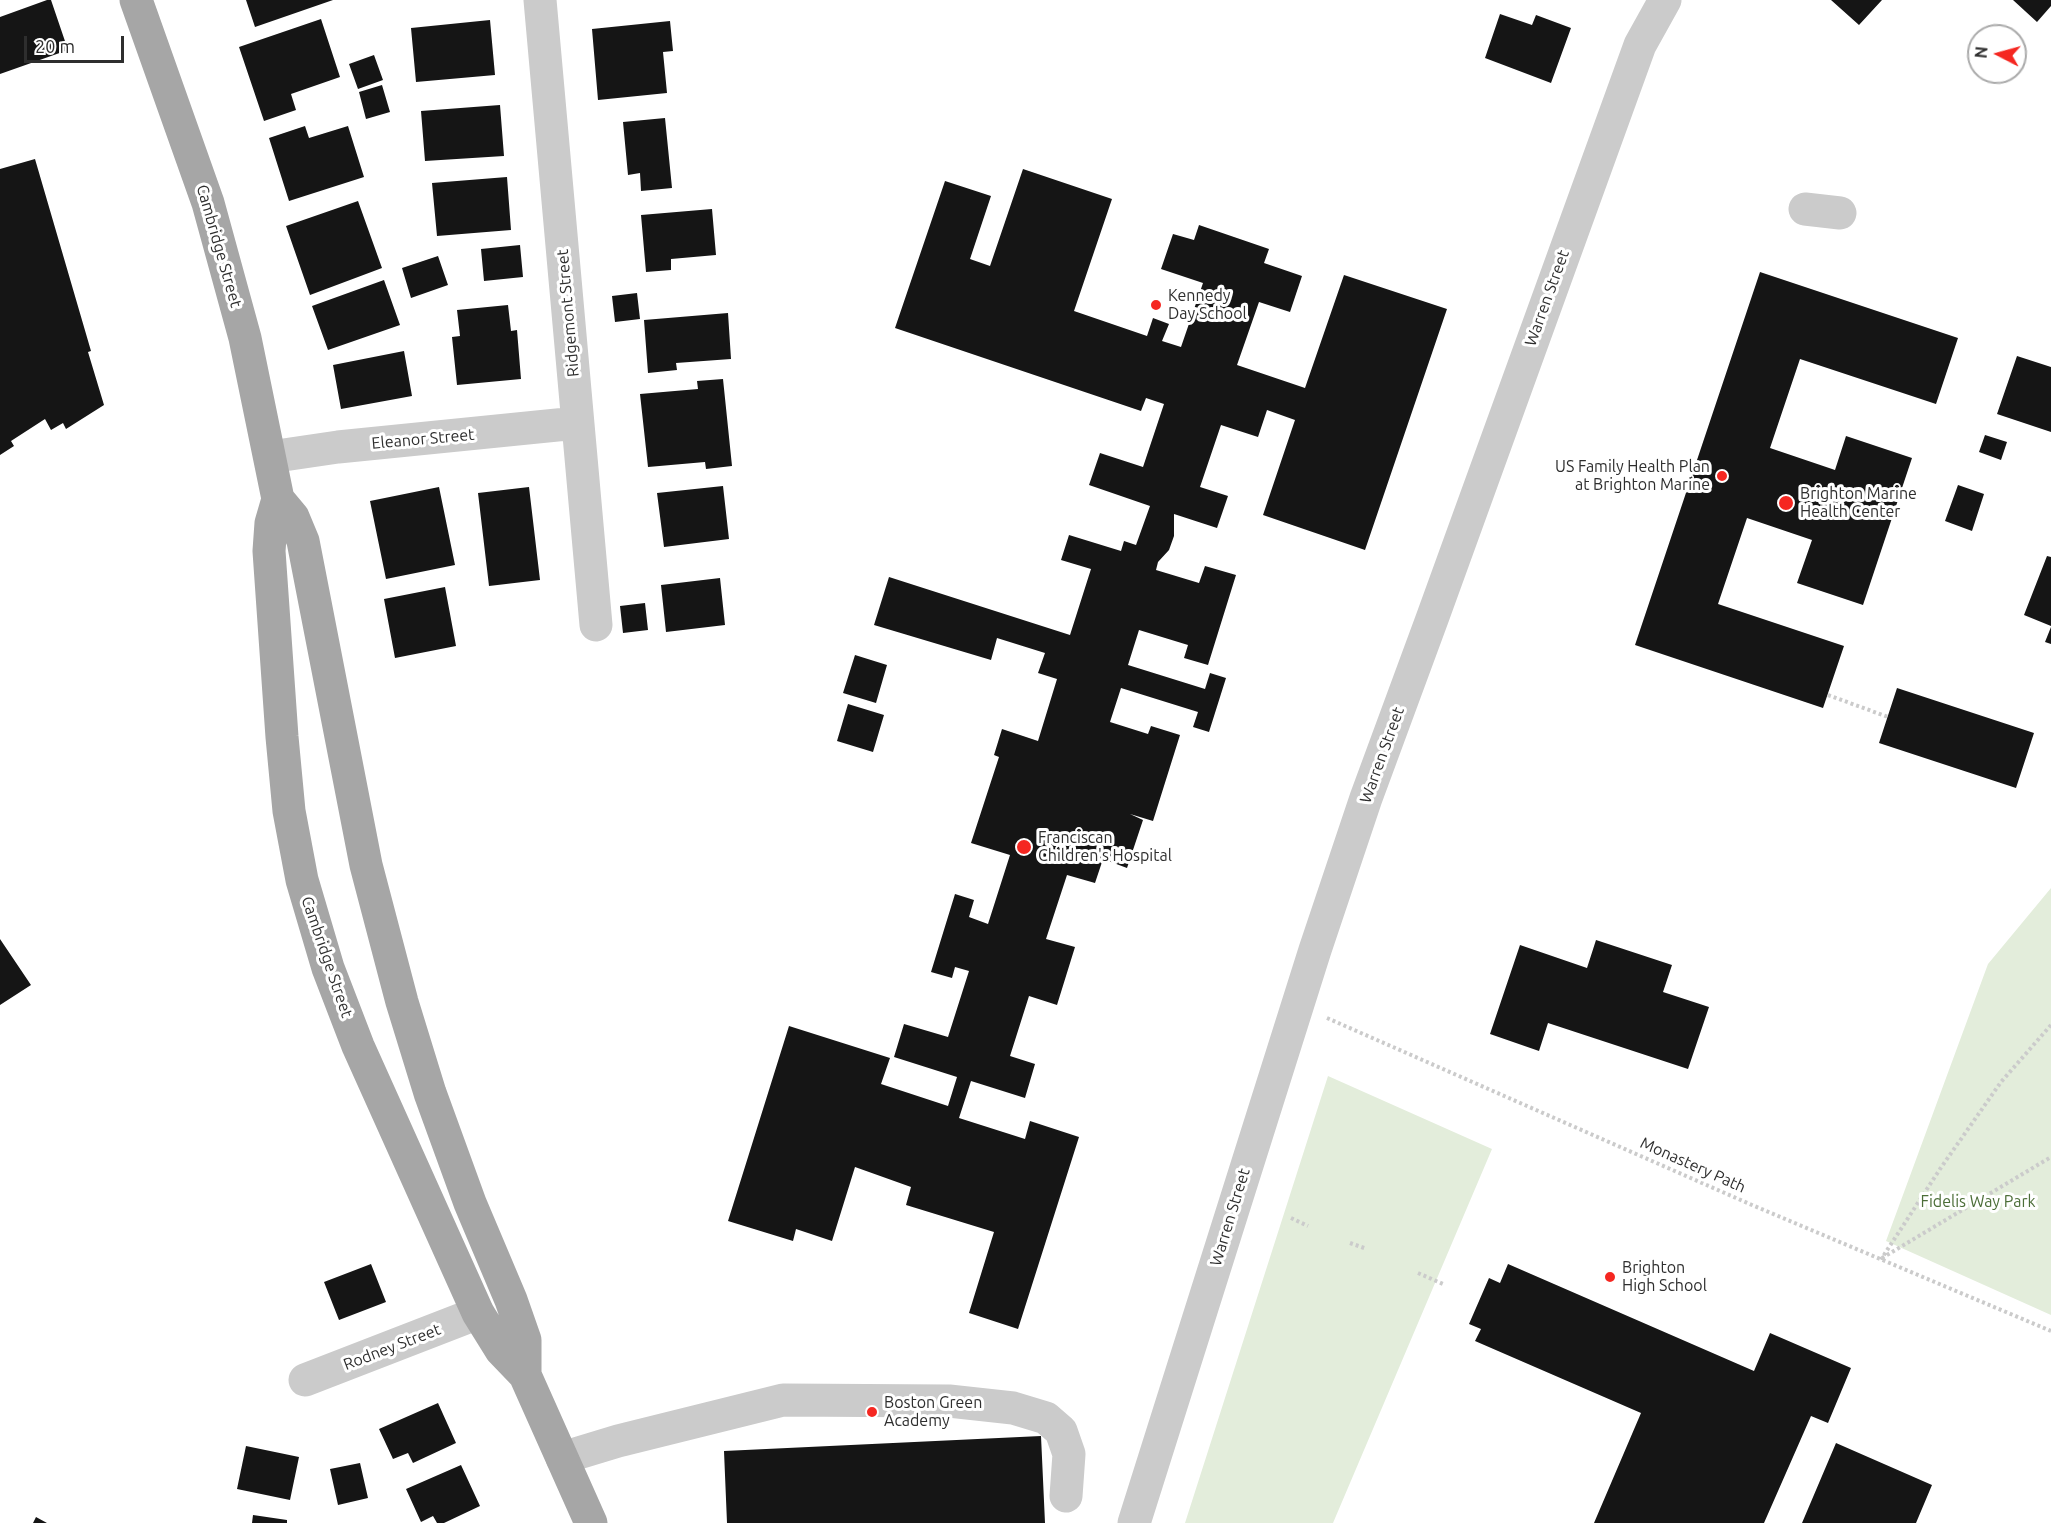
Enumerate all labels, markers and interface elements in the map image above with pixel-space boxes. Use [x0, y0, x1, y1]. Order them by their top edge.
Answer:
scale bar [27, 24, 128, 62]
north arrow [1967, 24, 2027, 84]
text: 20 m [35, 36, 75, 56]
text: N [1972, 45, 1991, 59]
street label: Cambridge Street [192, 182, 246, 310]
street label: Warren Street [1521, 247, 1573, 349]
street label: Ridgemont Street [553, 248, 583, 378]
place label: Kennedy Day School [1168, 286, 1247, 324]
marker: Kennedy Day School [1149, 298, 1163, 312]
street label: Eleanor Street [371, 425, 475, 453]
place label: US Family Health Plan at Brighton Marine [1555, 457, 1710, 495]
marker: US Family Health Plan at Brighton Marine [1715, 469, 1729, 483]
place label: Brighton Marine Health Center [1800, 484, 1917, 522]
marker: Brighton Marine Health Center [1777, 494, 1795, 512]
street label: Warren Street [1356, 704, 1408, 806]
place label: Franciscan Children's Hospital [1038, 828, 1172, 866]
marker: Franciscan Children's Hospital [1015, 838, 1033, 856]
street label: Cambridge Street [297, 894, 357, 1020]
street label: Monastery Path [1637, 1133, 1749, 1197]
street label: Warren Street [1206, 1166, 1254, 1268]
park label: Fidelis Way Park [1920, 1192, 2036, 1212]
place label: Brighton High School [1622, 1258, 1707, 1296]
marker: Brighton High School [1603, 1270, 1617, 1284]
street label: Rodney Street [341, 1320, 443, 1374]
place label: Boston Green Academy [884, 1393, 982, 1431]
marker: Boston Green Academy [865, 1405, 879, 1419]

